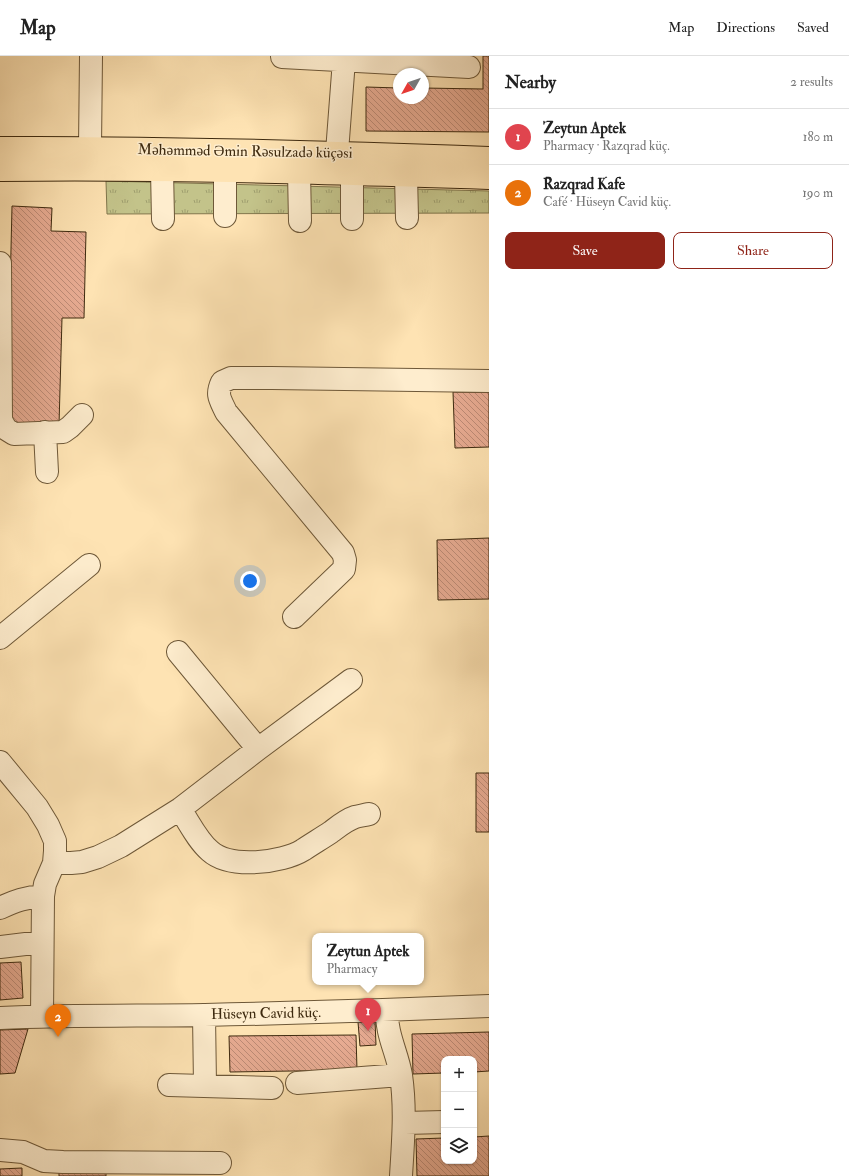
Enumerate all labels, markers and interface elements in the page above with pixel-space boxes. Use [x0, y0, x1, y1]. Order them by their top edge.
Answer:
text: Map [20, 16, 56, 40]
text: Map [668, 19, 694, 36]
text: Directions [716, 19, 775, 36]
text: Saved [797, 19, 829, 36]
north arrow [393, 68, 429, 104]
text: Nearby [505, 72, 556, 93]
text: 2 results [790, 74, 833, 90]
text: Zeytun Aptek [543, 119, 626, 138]
text: 1 [516, 129, 520, 145]
text: 180 m [803, 129, 833, 145]
text: Pharmacy · Razqrad küç. [543, 138, 670, 154]
street label: Məhəmməd Əmin Rəsulzadə küçəsi [137, 140, 353, 163]
text: Razqrad Kafe [543, 175, 625, 194]
text: 2 [515, 185, 521, 201]
text: 190 m [802, 185, 833, 201]
text: Café · Hüseyn Cavid küç. [543, 194, 671, 210]
button: Save [505, 232, 665, 269]
button: Share [673, 232, 833, 269]
your location [240, 571, 260, 591]
popup [312, 933, 424, 985]
text: Zeytun Aptek [326, 942, 410, 961]
text: Pharmacy [326, 961, 377, 977]
pin: 1 [355, 998, 381, 1031]
street label: Hüseyn Cavid küç. [211, 1003, 321, 1024]
pin: 2 [45, 1004, 71, 1037]
map controls [441, 1056, 477, 1164]
button: + [441, 1056, 477, 1092]
button: − [441, 1092, 477, 1128]
button: layers [441, 1128, 477, 1164]

